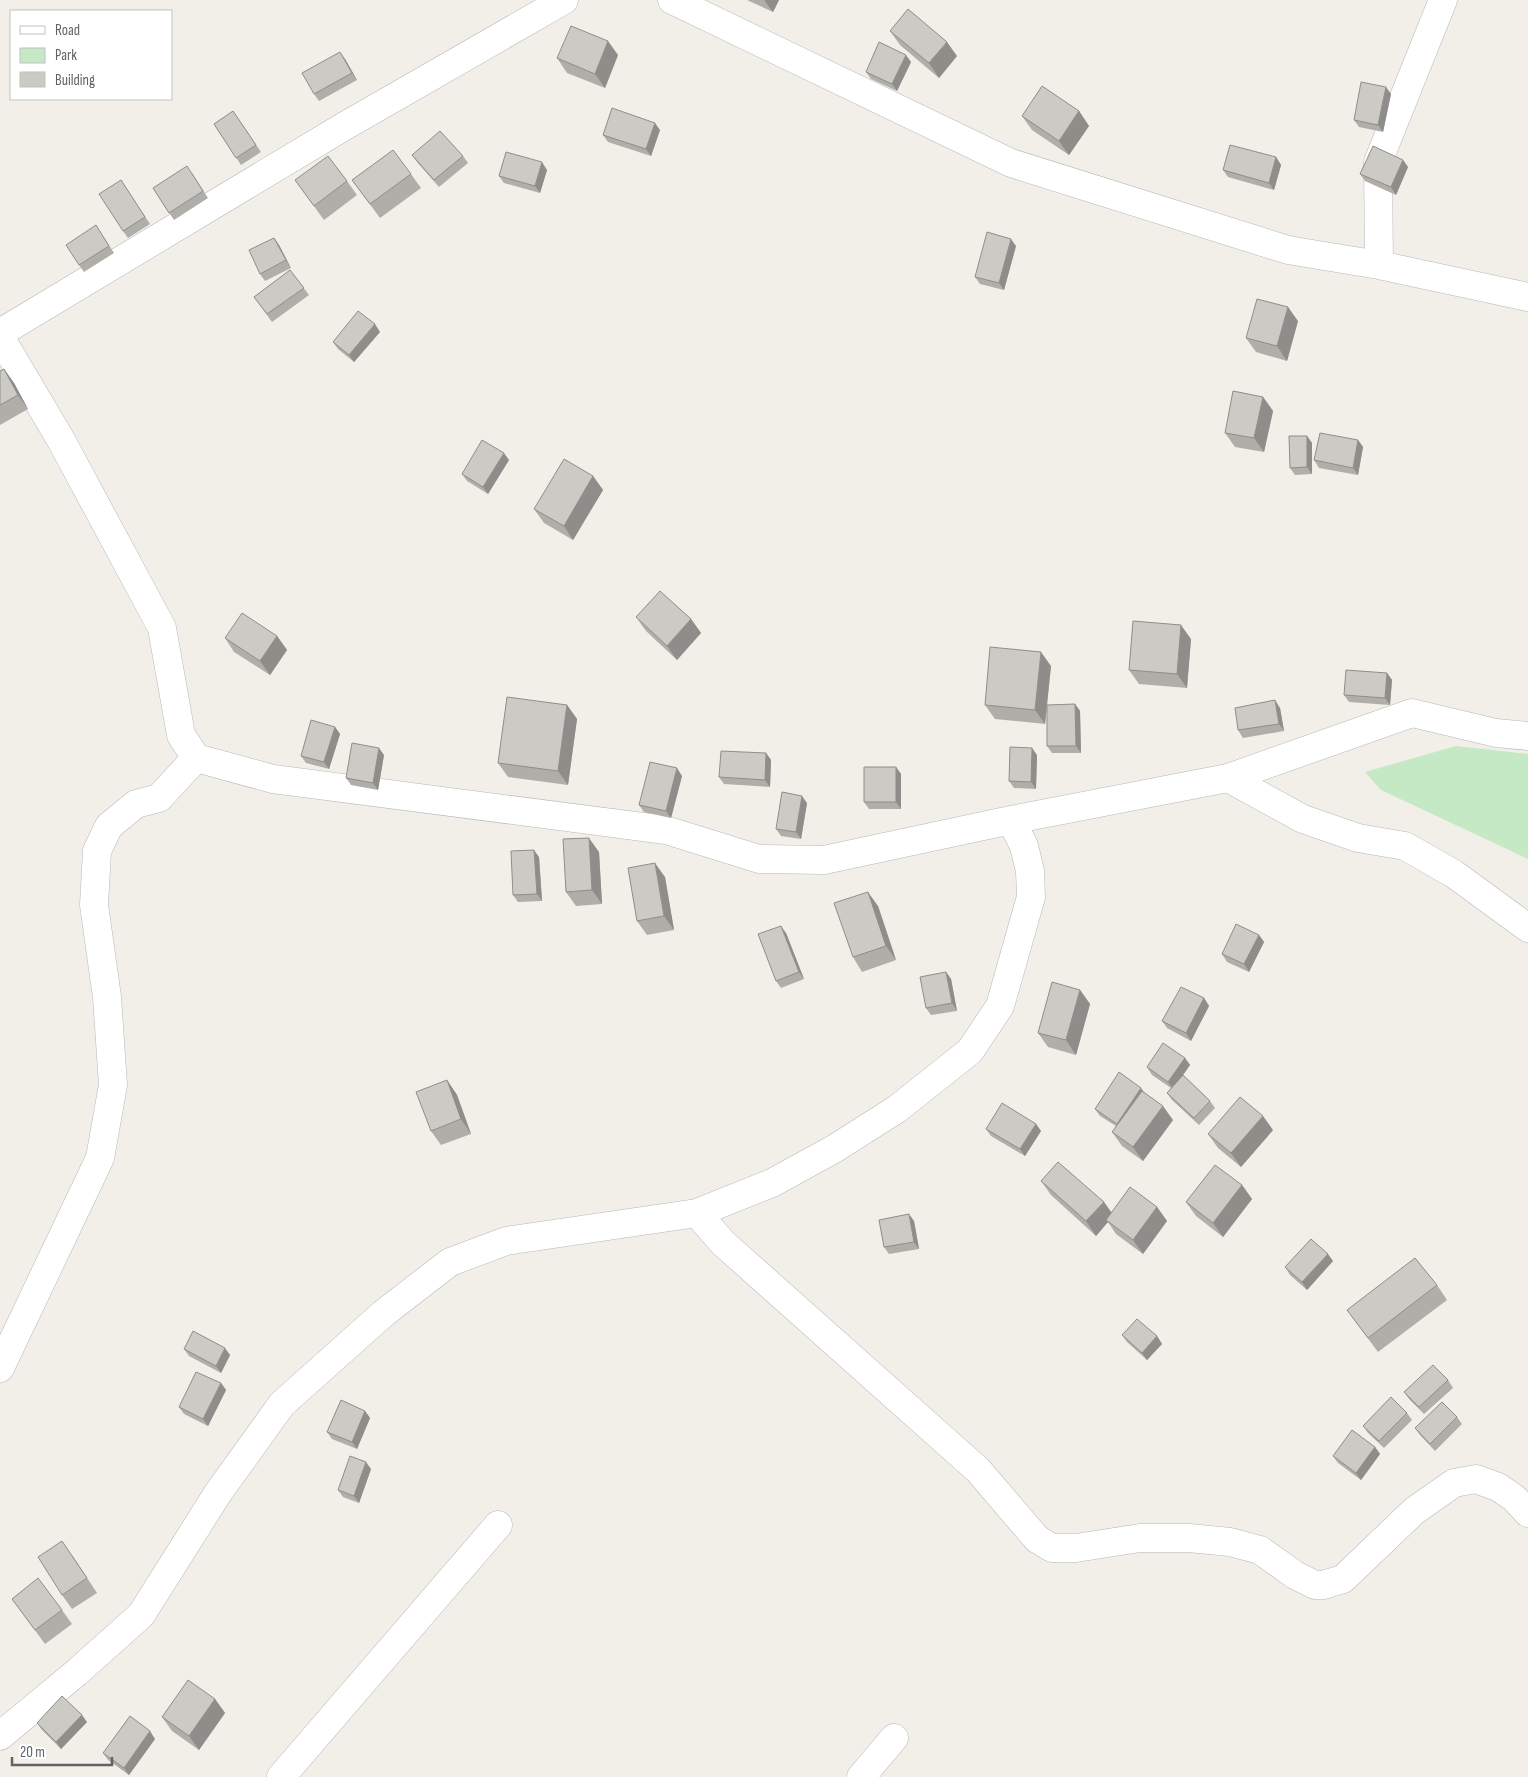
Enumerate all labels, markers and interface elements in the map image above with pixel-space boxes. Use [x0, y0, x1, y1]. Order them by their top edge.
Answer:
legend [10, 10, 172, 100]
text: Road [55, 21, 80, 40]
text: Park [55, 46, 77, 65]
text: Building [55, 71, 95, 90]
scale bar [12, 1734, 112, 1766]
text: 20 m [20, 1743, 45, 1762]

